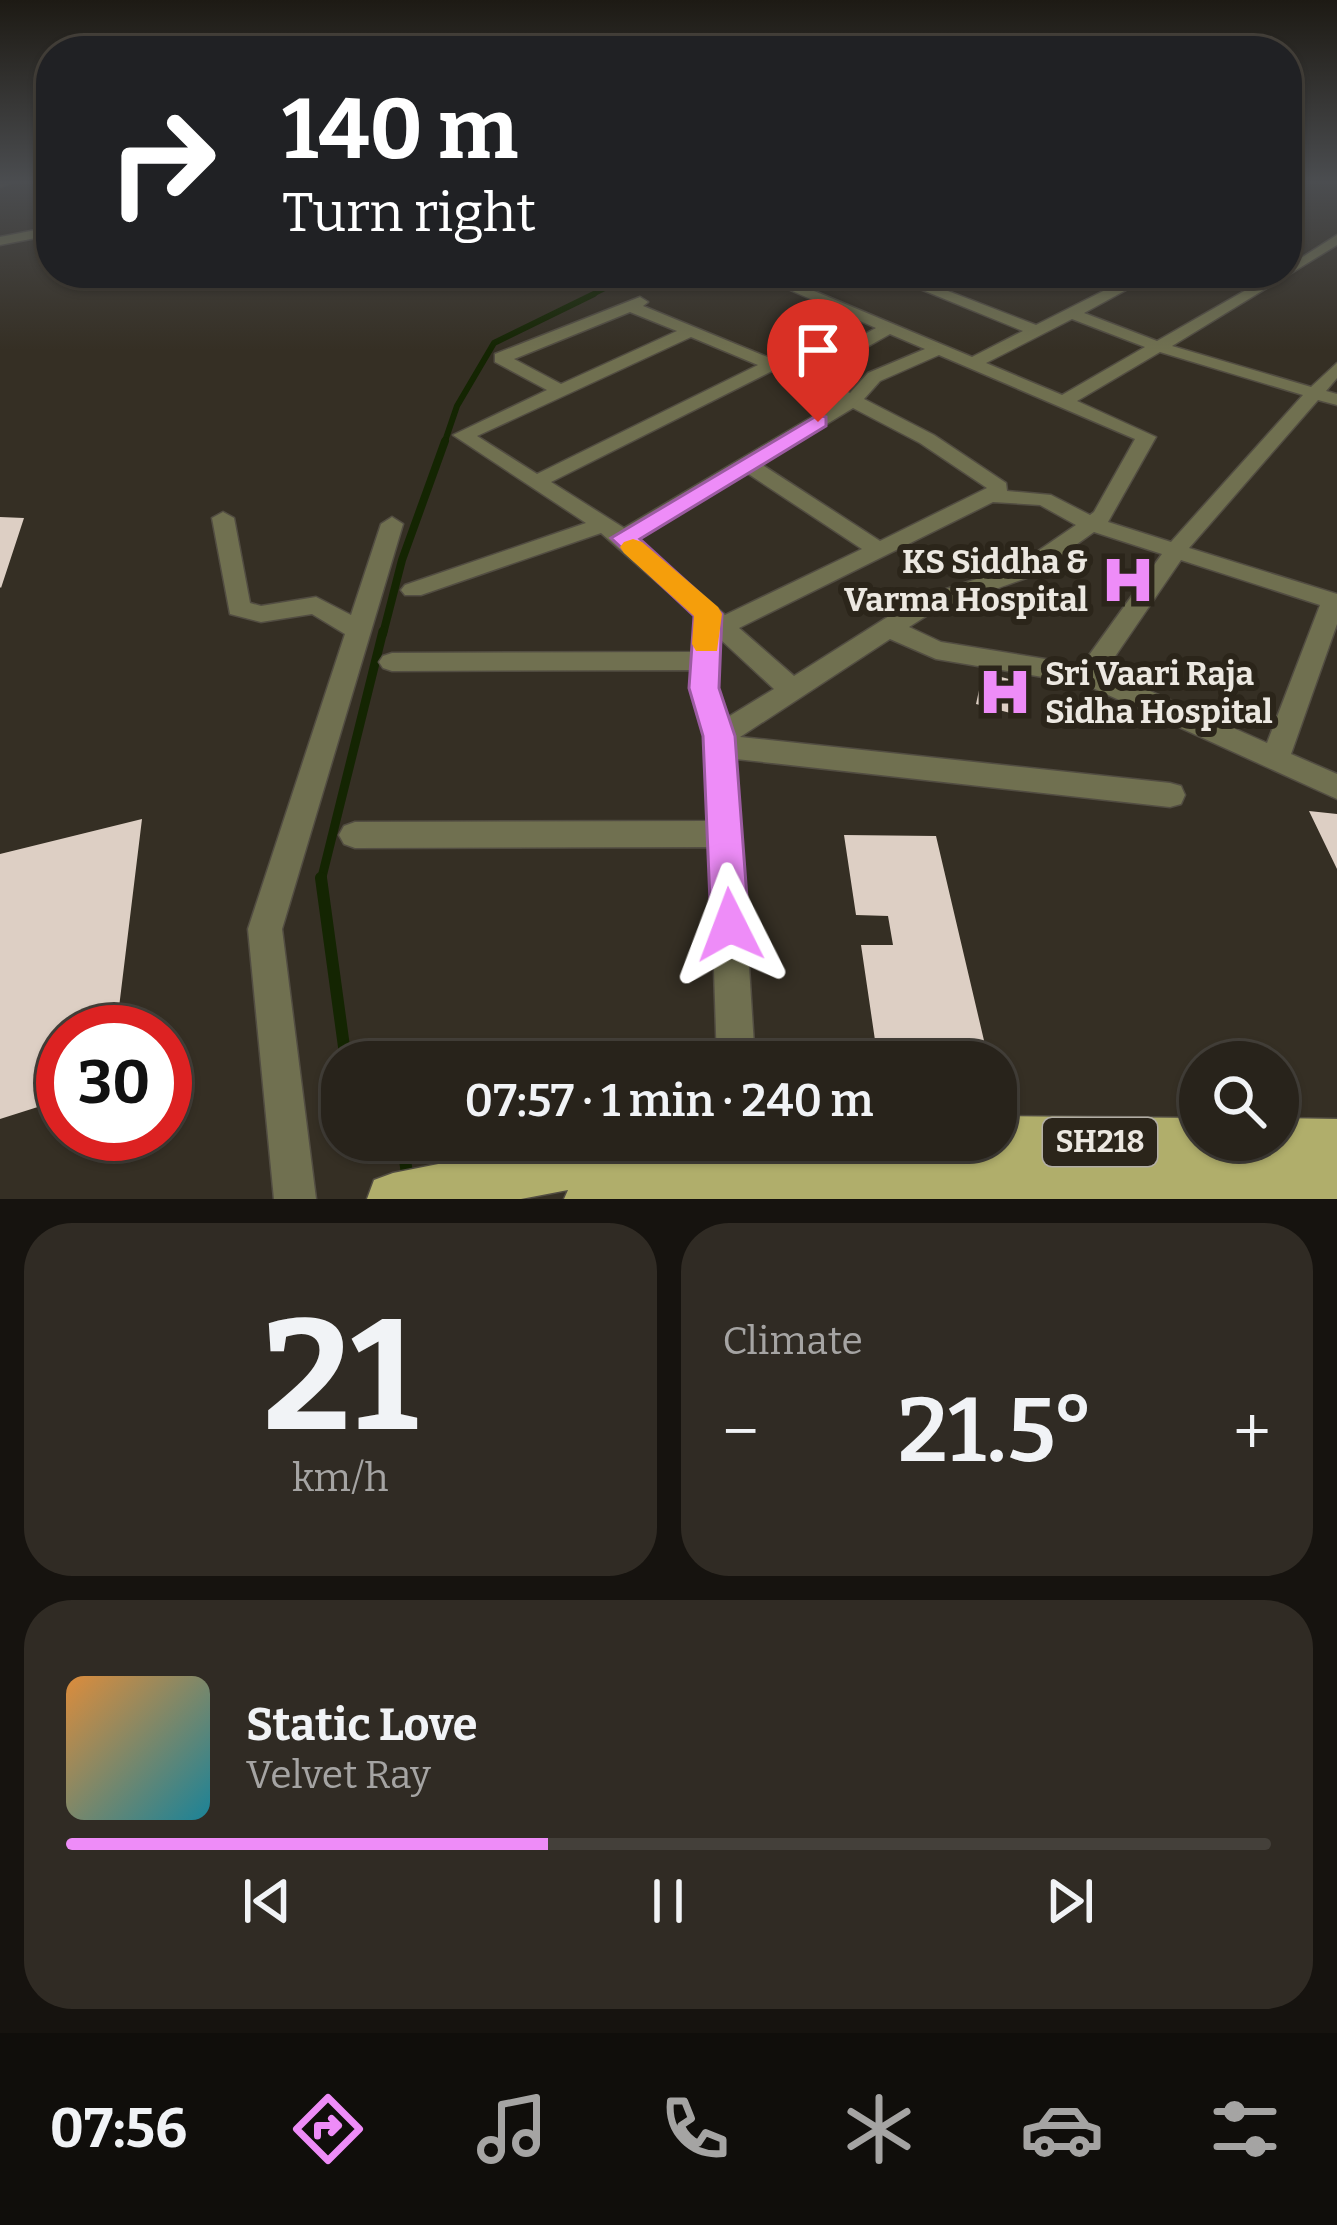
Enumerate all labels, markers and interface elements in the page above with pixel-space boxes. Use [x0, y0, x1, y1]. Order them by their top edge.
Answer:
text: 140 m [282, 79, 518, 180]
icon: right [84, 84, 240, 240]
text: Turn right [282, 181, 536, 245]
pin [767, 299, 869, 422]
icon: arrive [785, 317, 851, 383]
place label: KS Siddha & Varma Hospital [844, 542, 1088, 620]
hospital icon: KS Siddha & Varma Hospital [1099, 551, 1157, 609]
place label: Sri Vaari Raja Sidha Hospital [1045, 654, 1273, 732]
hospital icon: Sri Vaari Raja Sidha Hospital [976, 663, 1034, 721]
position arrow [667, 862, 793, 988]
speed limit sign: 30 [36, 1005, 192, 1161]
map controls [1179, 1041, 1299, 1161]
button: search [1179, 1041, 1299, 1161]
text: 07:57 · 1 min · 240 m [464, 1074, 874, 1128]
road number: SH218 [1043, 1118, 1157, 1166]
text: 21 [263, 1283, 418, 1470]
text: Climate [723, 1318, 863, 1364]
text: 21.5° [898, 1377, 1094, 1485]
text: − [723, 1392, 759, 1471]
text: + [1233, 1392, 1271, 1471]
text: km/h [292, 1455, 389, 1501]
text: Static Love [246, 1698, 478, 1752]
text: Velvet Ray [246, 1752, 431, 1798]
icon: previous [234, 1868, 300, 1934]
icon: pause [635, 1868, 701, 1934]
icon: next [1037, 1868, 1103, 1934]
icon: directions [286, 2087, 370, 2171]
icon: music [470, 2087, 554, 2171]
icon: phone [653, 2087, 737, 2171]
icon: climate [837, 2087, 921, 2171]
icon: car [1020, 2087, 1104, 2171]
icon: filters [1203, 2087, 1287, 2171]
text: 07:56 [50, 2097, 187, 2161]

